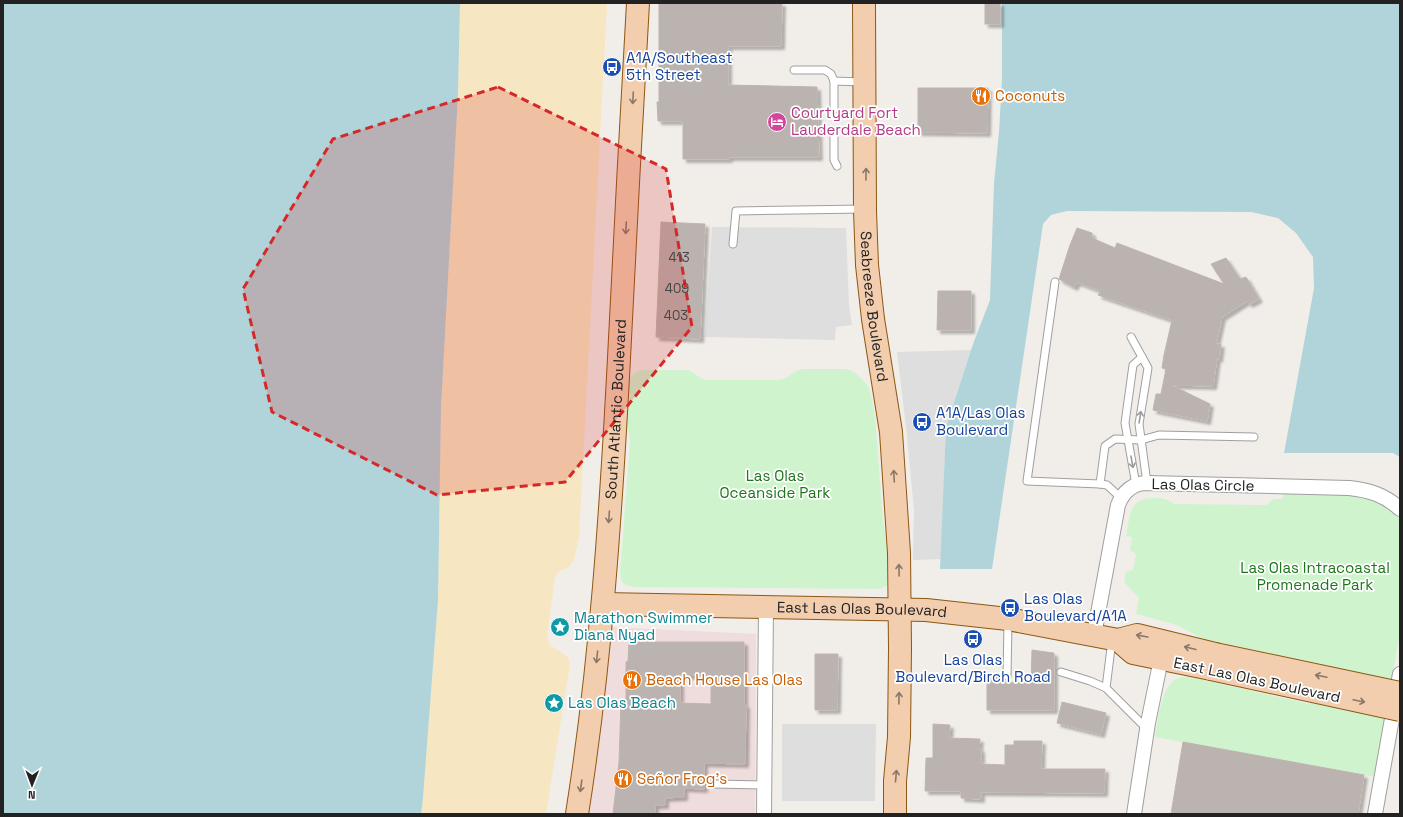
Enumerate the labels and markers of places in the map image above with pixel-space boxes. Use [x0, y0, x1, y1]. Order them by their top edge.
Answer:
place label: A1A/Southeast 5th Street [626, 48, 733, 84]
bus stop icon: A1A/Southeast 5th Street [601, 56, 623, 78]
restaurant icon: Coconuts [970, 85, 992, 107]
place label: Coconuts [995, 86, 1065, 105]
place label: Courtyard Fort Lauderdale Beach [791, 103, 921, 139]
hotel icon: Courtyard Fort Lauderdale Beach [766, 111, 788, 133]
place label: A1A/Las Olas Boulevard [936, 403, 1026, 439]
bus stop icon: A1A/Las Olas Boulevard [911, 411, 933, 433]
place label: Las Olas Boulevard/A1A [1024, 589, 1127, 625]
bus stop icon: Las Olas Boulevard/A1A [999, 597, 1021, 619]
place label: Marathon Swimmer Diana Nyad [574, 608, 713, 644]
place icon: Marathon Swimmer Diana Nyad [549, 616, 571, 638]
bus stop icon: Las Olas Boulevard/Birch Road [962, 628, 984, 650]
place label: Las Olas Boulevard/Birch Road [895, 650, 1051, 686]
restaurant icon: Beach House Las Olas [621, 669, 643, 691]
place label: Beach House Las Olas [646, 670, 803, 689]
place icon: Las Olas Beach [543, 692, 565, 714]
place label: Las Olas Beach [568, 693, 676, 712]
restaurant icon: Señor Frog's [612, 768, 634, 790]
place label: Señor Frog's [637, 769, 727, 788]

